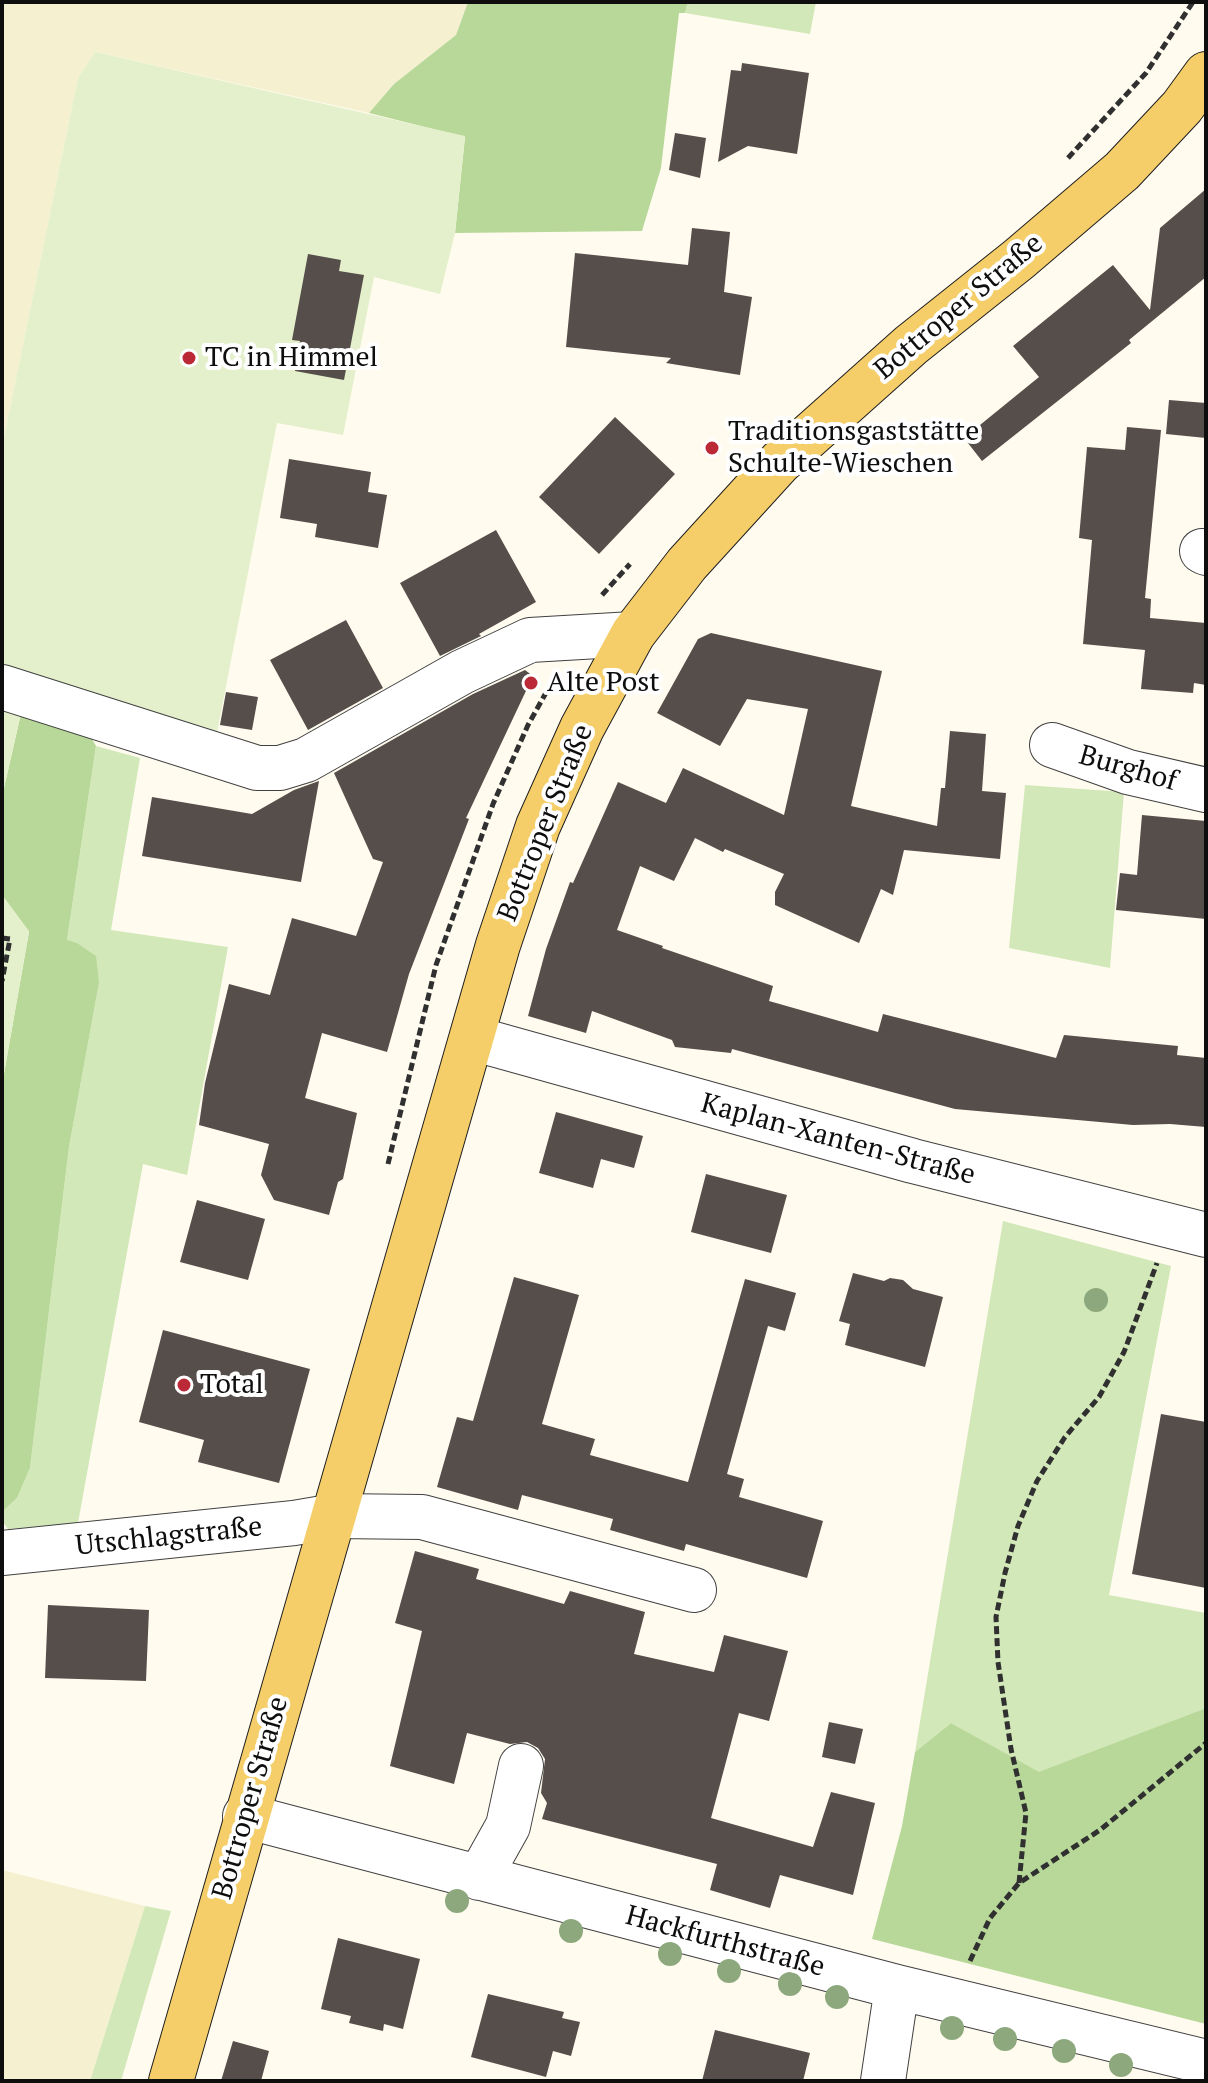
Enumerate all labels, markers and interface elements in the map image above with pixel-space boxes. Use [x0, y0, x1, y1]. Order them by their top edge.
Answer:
street label: Bottroper Straße [868, 227, 1050, 387]
place label: TC in Himmel [205, 341, 378, 375]
marker: TC in Himmel [180, 349, 198, 367]
place label: Traditionsgaststätte Schulte-Wieschen [728, 415, 979, 481]
marker: Traditionsgaststätte Schulte-Wieschen [703, 439, 721, 457]
place label: Alte Post [547, 666, 660, 700]
marker: Alte Post [522, 674, 540, 692]
street label: Bottroper Straße [491, 720, 601, 926]
street label: Burghof [1075, 739, 1181, 799]
street label: Kaplan-Xanten-Straße [697, 1087, 979, 1193]
place label: Total [200, 1368, 264, 1402]
marker: Total [175, 1376, 193, 1394]
street label: Utschlagstraße [74, 1510, 264, 1564]
street label: Bottroper Straße [206, 1693, 296, 1903]
street label: Hackfurthstraße [622, 1899, 828, 1985]

